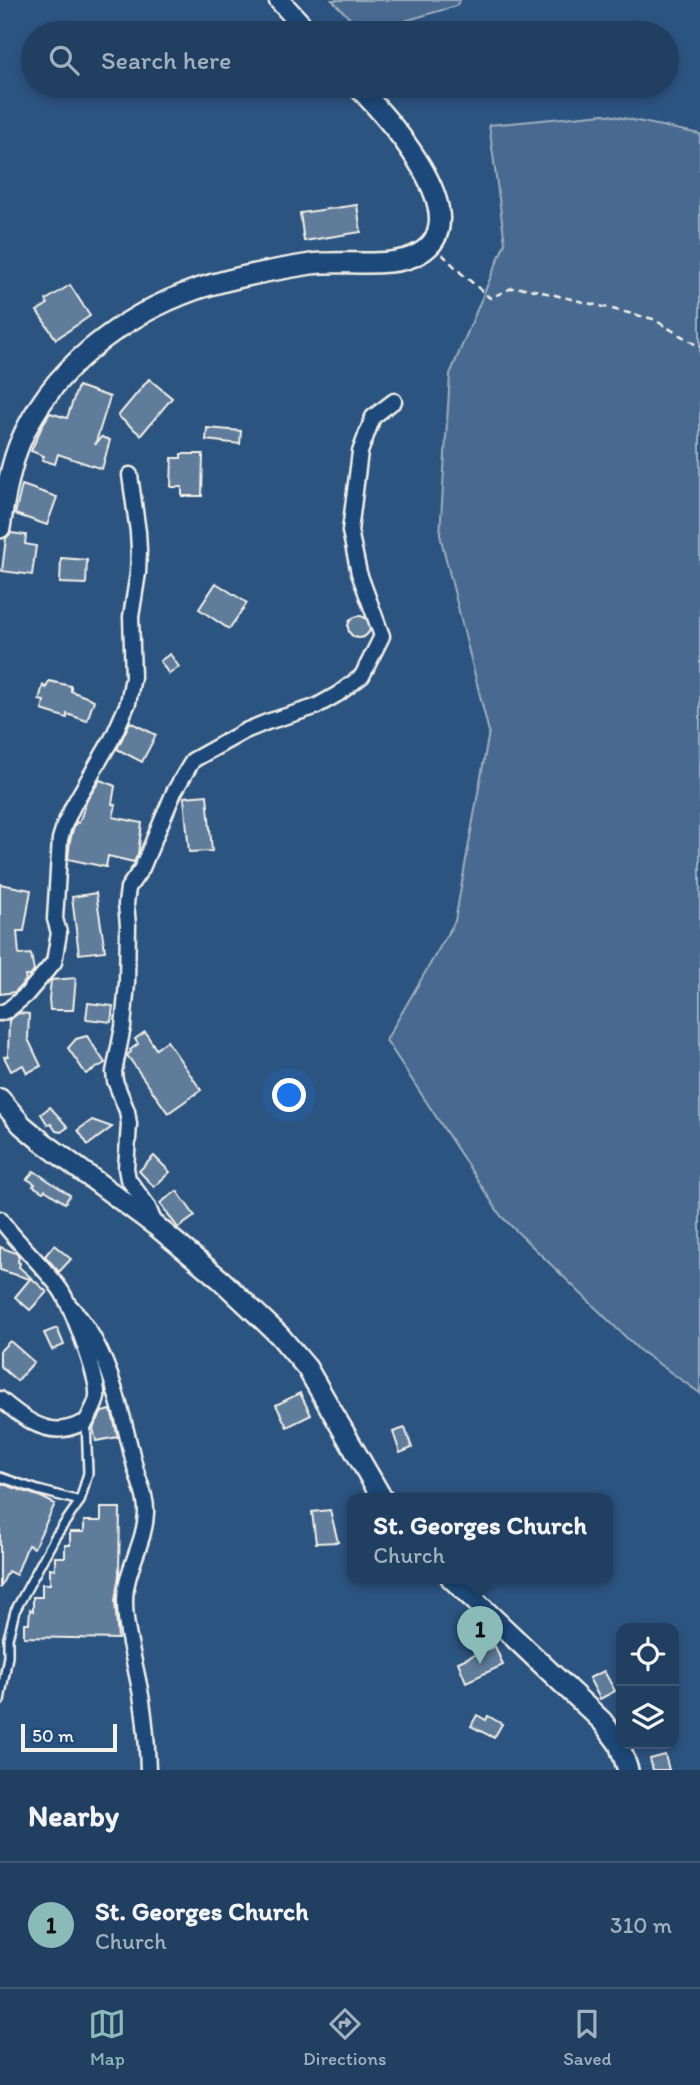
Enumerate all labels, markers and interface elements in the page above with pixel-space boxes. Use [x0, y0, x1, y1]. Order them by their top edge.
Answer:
search box [21, 21, 679, 98]
icon: search [45, 41, 83, 79]
text: Search here [101, 44, 231, 76]
your location [272, 1078, 306, 1112]
popup [347, 1493, 613, 1584]
text: St. Georges Church [373, 1509, 587, 1541]
text: Church [373, 1541, 445, 1569]
pin: 1 [457, 1606, 503, 1664]
map controls [616, 1623, 679, 1749]
button: locate [616, 1623, 679, 1686]
button: layers [616, 1686, 679, 1749]
scale bar [21, 1721, 117, 1753]
text: 50 m [32, 1724, 74, 1747]
text: Nearby [28, 1797, 119, 1834]
text: St. Georges Church [95, 1895, 308, 1927]
text: 1 [46, 1911, 56, 1939]
text: 310 m [610, 1911, 672, 1939]
text: Church [95, 1927, 167, 1955]
tab: Map [88, 2005, 126, 2070]
tab: Directions [303, 2005, 387, 2070]
tab: Saved [563, 2005, 612, 2070]

